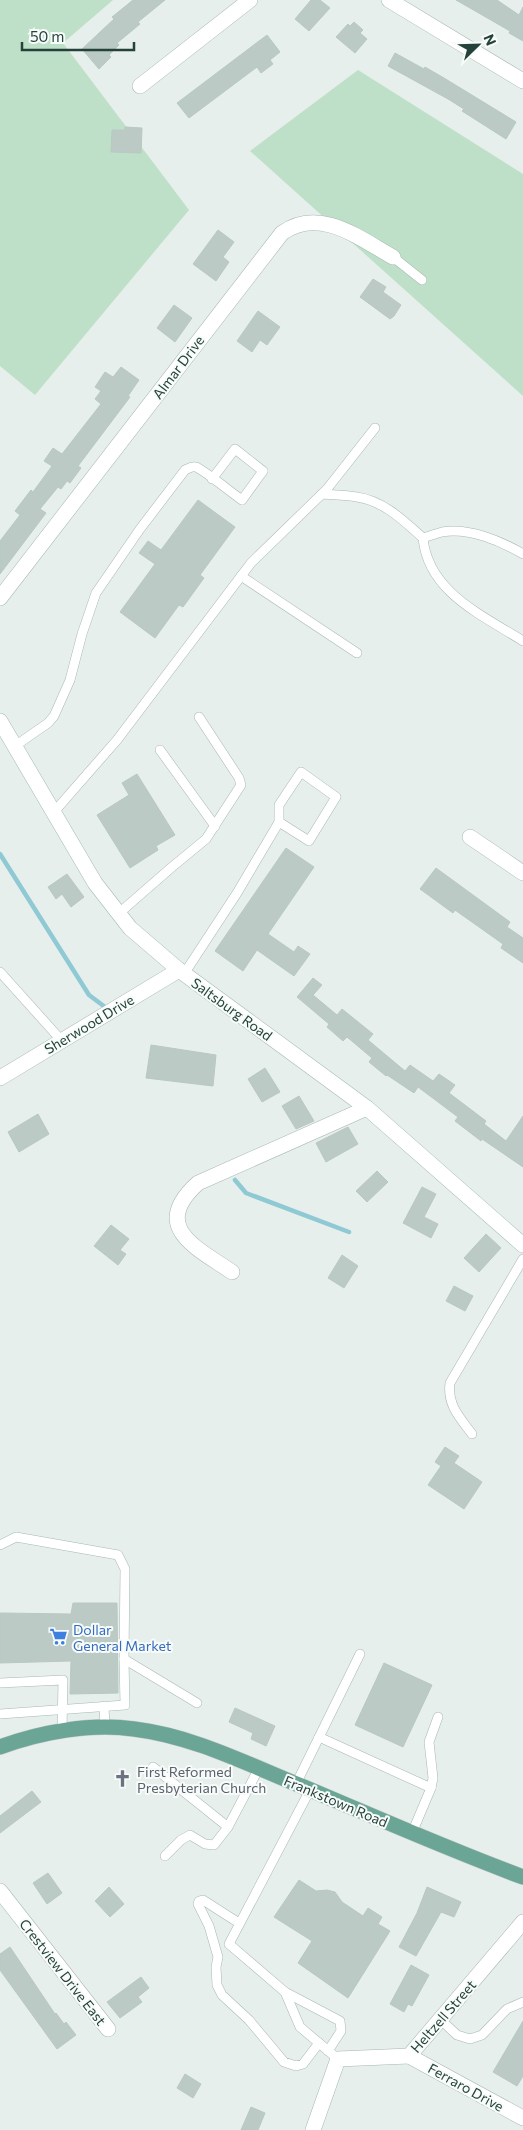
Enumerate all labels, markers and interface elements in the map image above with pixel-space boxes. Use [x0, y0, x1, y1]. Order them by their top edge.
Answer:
scale bar [22, 20, 135, 52]
north arrow [453, 20, 503, 70]
text: 50 m [30, 27, 64, 45]
text: N [481, 32, 500, 48]
street label: Almar Drive [149, 332, 207, 402]
street label: Saltsburg Road [188, 974, 276, 1044]
street label: Sherwood Drive [41, 991, 137, 1057]
place label: Dollar General Market [73, 1621, 172, 1654]
supermarket icon: Dollar General Market [49, 1627, 69, 1647]
place label: First Reformed Presbyterian Church [137, 1763, 266, 1796]
church icon: First Reformed Presbyterian Church [113, 1769, 133, 1789]
street label: Frankstown Road [282, 1772, 390, 1830]
street label: Crestview Drive East [16, 1915, 110, 2029]
street label: Heltzell Street [407, 1976, 479, 2056]
street label: Ferraro Drive [425, 2059, 507, 2115]

